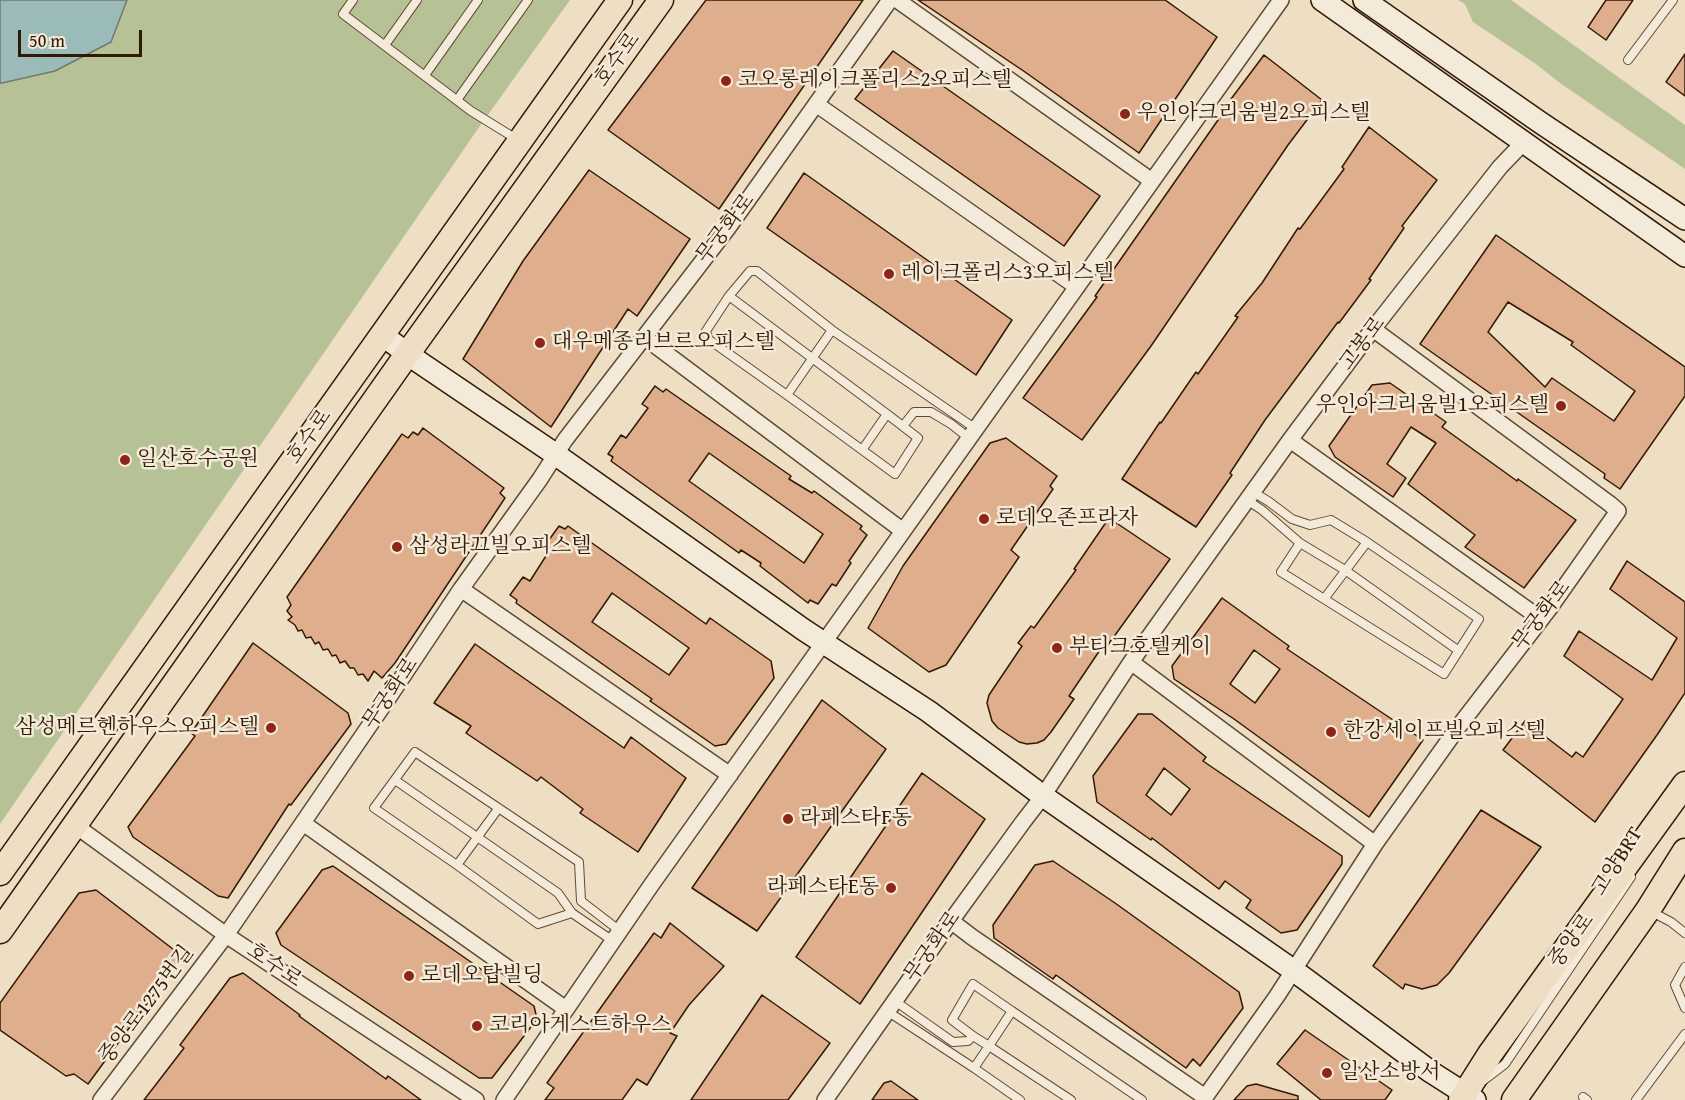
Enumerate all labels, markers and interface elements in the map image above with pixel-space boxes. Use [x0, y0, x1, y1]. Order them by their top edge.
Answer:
scale bar [21, 18, 146, 56]
text: 50 m [29, 27, 65, 54]
street label: 호수로 [590, 28, 646, 92]
place label: 코오롱레이크폴리스2오피스텔 [738, 68, 1012, 94]
marker: 코오롱레이크폴리스2오피스텔 [719, 74, 733, 88]
place label: 우인아크리움빌2오피스텔 [1137, 101, 1370, 127]
marker: 우인아크리움빌2오피스텔 [1118, 107, 1132, 121]
street label: 무궁화로 [692, 189, 760, 269]
place label: 레이크폴리스3오피스텔 [901, 261, 1114, 287]
marker: 레이크폴리스3오피스텔 [882, 267, 896, 281]
street label: 고봉로 [1335, 312, 1391, 376]
place label: 대우메종리브르오피스텔 [552, 330, 775, 356]
marker: 대우메종리브르오피스텔 [533, 336, 547, 350]
place label: 우인아크리움빌1오피스텔 [1316, 393, 1549, 419]
marker: 우인아크리움빌1오피스텔 [1554, 399, 1568, 413]
street label: 호수로 [282, 405, 338, 469]
place label: 일산호수공원 [137, 447, 259, 473]
marker: 일산호수공원 [118, 453, 132, 467]
place label: 로데오존프라자 [996, 506, 1138, 532]
marker: 로데오존프라자 [977, 512, 991, 526]
place label: 삼성라끄빌오피스텔 [409, 534, 592, 560]
marker: 삼성라끄빌오피스텔 [390, 540, 404, 554]
street label: 무궁화로 [1508, 576, 1576, 656]
place label: 부티크호텔케이 [1069, 635, 1211, 661]
marker: 부티크호텔케이 [1050, 641, 1064, 655]
street label: 무궁화로 [358, 653, 424, 735]
place label: 삼성메르헨하우스오피스텔 [16, 715, 259, 741]
place label: 한강세이프빌오피스텔 [1343, 719, 1546, 745]
marker: 삼성메르헨하우스오피스텔 [264, 721, 278, 735]
marker: 한강세이프빌오피스텔 [1324, 725, 1338, 739]
place label: 라페스타F동 [800, 806, 912, 832]
marker: 라페스타F동 [781, 812, 795, 826]
street label: 고양BRT [1587, 823, 1649, 901]
place label: 라페스타E동 [767, 875, 879, 901]
marker: 라페스타E동 [884, 881, 898, 895]
street label: 무궁화로 [899, 907, 967, 987]
street label: 중앙로 [1544, 909, 1600, 973]
street label: 호수로 [242, 939, 306, 993]
street label: 중앙로1275번길 [94, 941, 200, 1069]
place label: 로데오탑빌딩 [421, 963, 543, 989]
marker: 로데오탑빌딩 [402, 969, 416, 983]
place label: 코리아게스트하우스 [489, 1013, 672, 1039]
marker: 코리아게스트하우스 [470, 1019, 484, 1033]
place label: 일산소방서 [1339, 1060, 1440, 1086]
marker: 일산소방서 [1320, 1066, 1334, 1080]

